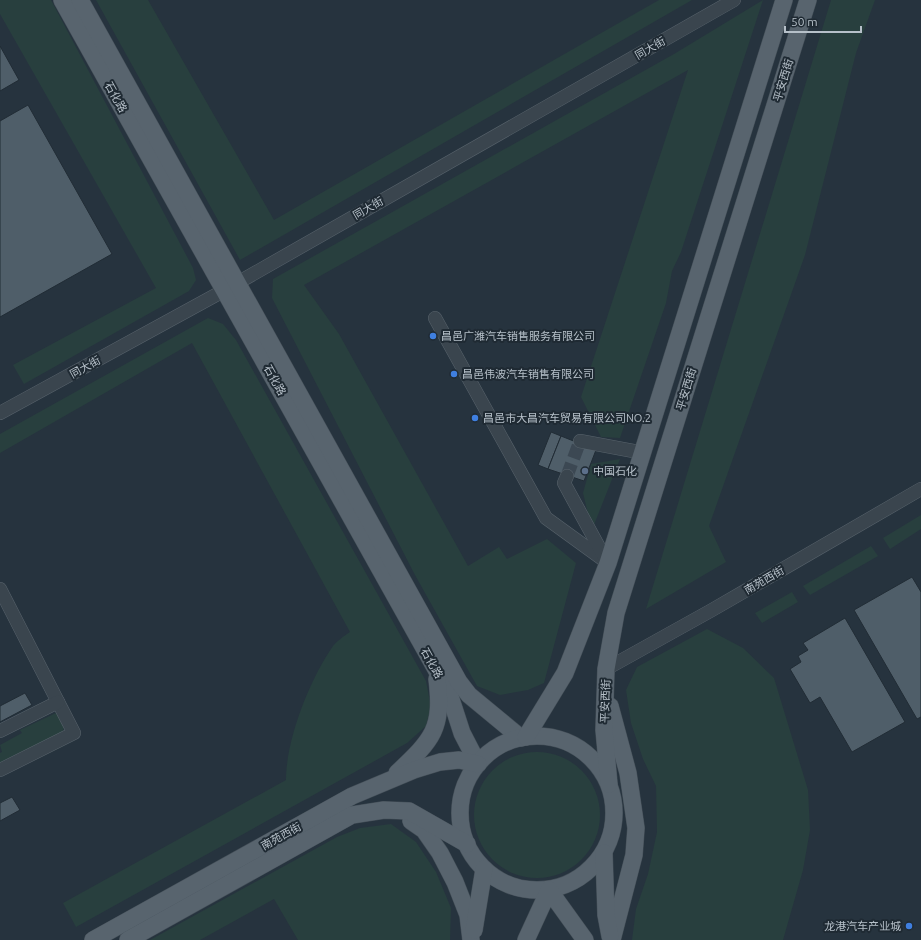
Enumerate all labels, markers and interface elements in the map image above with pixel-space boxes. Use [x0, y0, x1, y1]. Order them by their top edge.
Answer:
scale bar [785, 8, 861, 34]
text: 50 m [791, 15, 818, 28]
street label: 同大街 [633, 35, 667, 61]
street label: 平安西街 [771, 57, 795, 103]
street label: 石化路 [103, 80, 129, 114]
street label: 同大街 [351, 195, 385, 221]
place label: 昌邑广潍汽车销售服务有限公司 [441, 330, 595, 342]
marker: 昌邑广潍汽车销售服务有限公司 [428, 331, 438, 341]
street label: 同大街 [68, 354, 102, 380]
street label: 石化路 [262, 363, 288, 397]
street label: 平安西街 [674, 366, 698, 412]
place label: 昌邑伟波汽车销售有限公司 [462, 368, 594, 380]
marker: 昌邑伟波汽车销售有限公司 [449, 369, 459, 379]
place label: 昌邑市大昌汽车贸易有限公司NO.2 [483, 412, 651, 424]
marker: 昌邑市大昌汽车贸易有限公司NO.2 [470, 413, 480, 423]
place label: 中国石化 [593, 465, 637, 477]
marker: 中国石化 [580, 466, 590, 476]
street label: 南苑西街 [742, 564, 786, 596]
street label: 石化路 [419, 646, 445, 680]
street label: 平安西街 [598, 679, 612, 723]
street label: 南苑西街 [259, 820, 303, 852]
place label: 龙港汽车产业城 [824, 920, 901, 932]
marker: 龙港汽车产业城 [904, 921, 914, 931]

